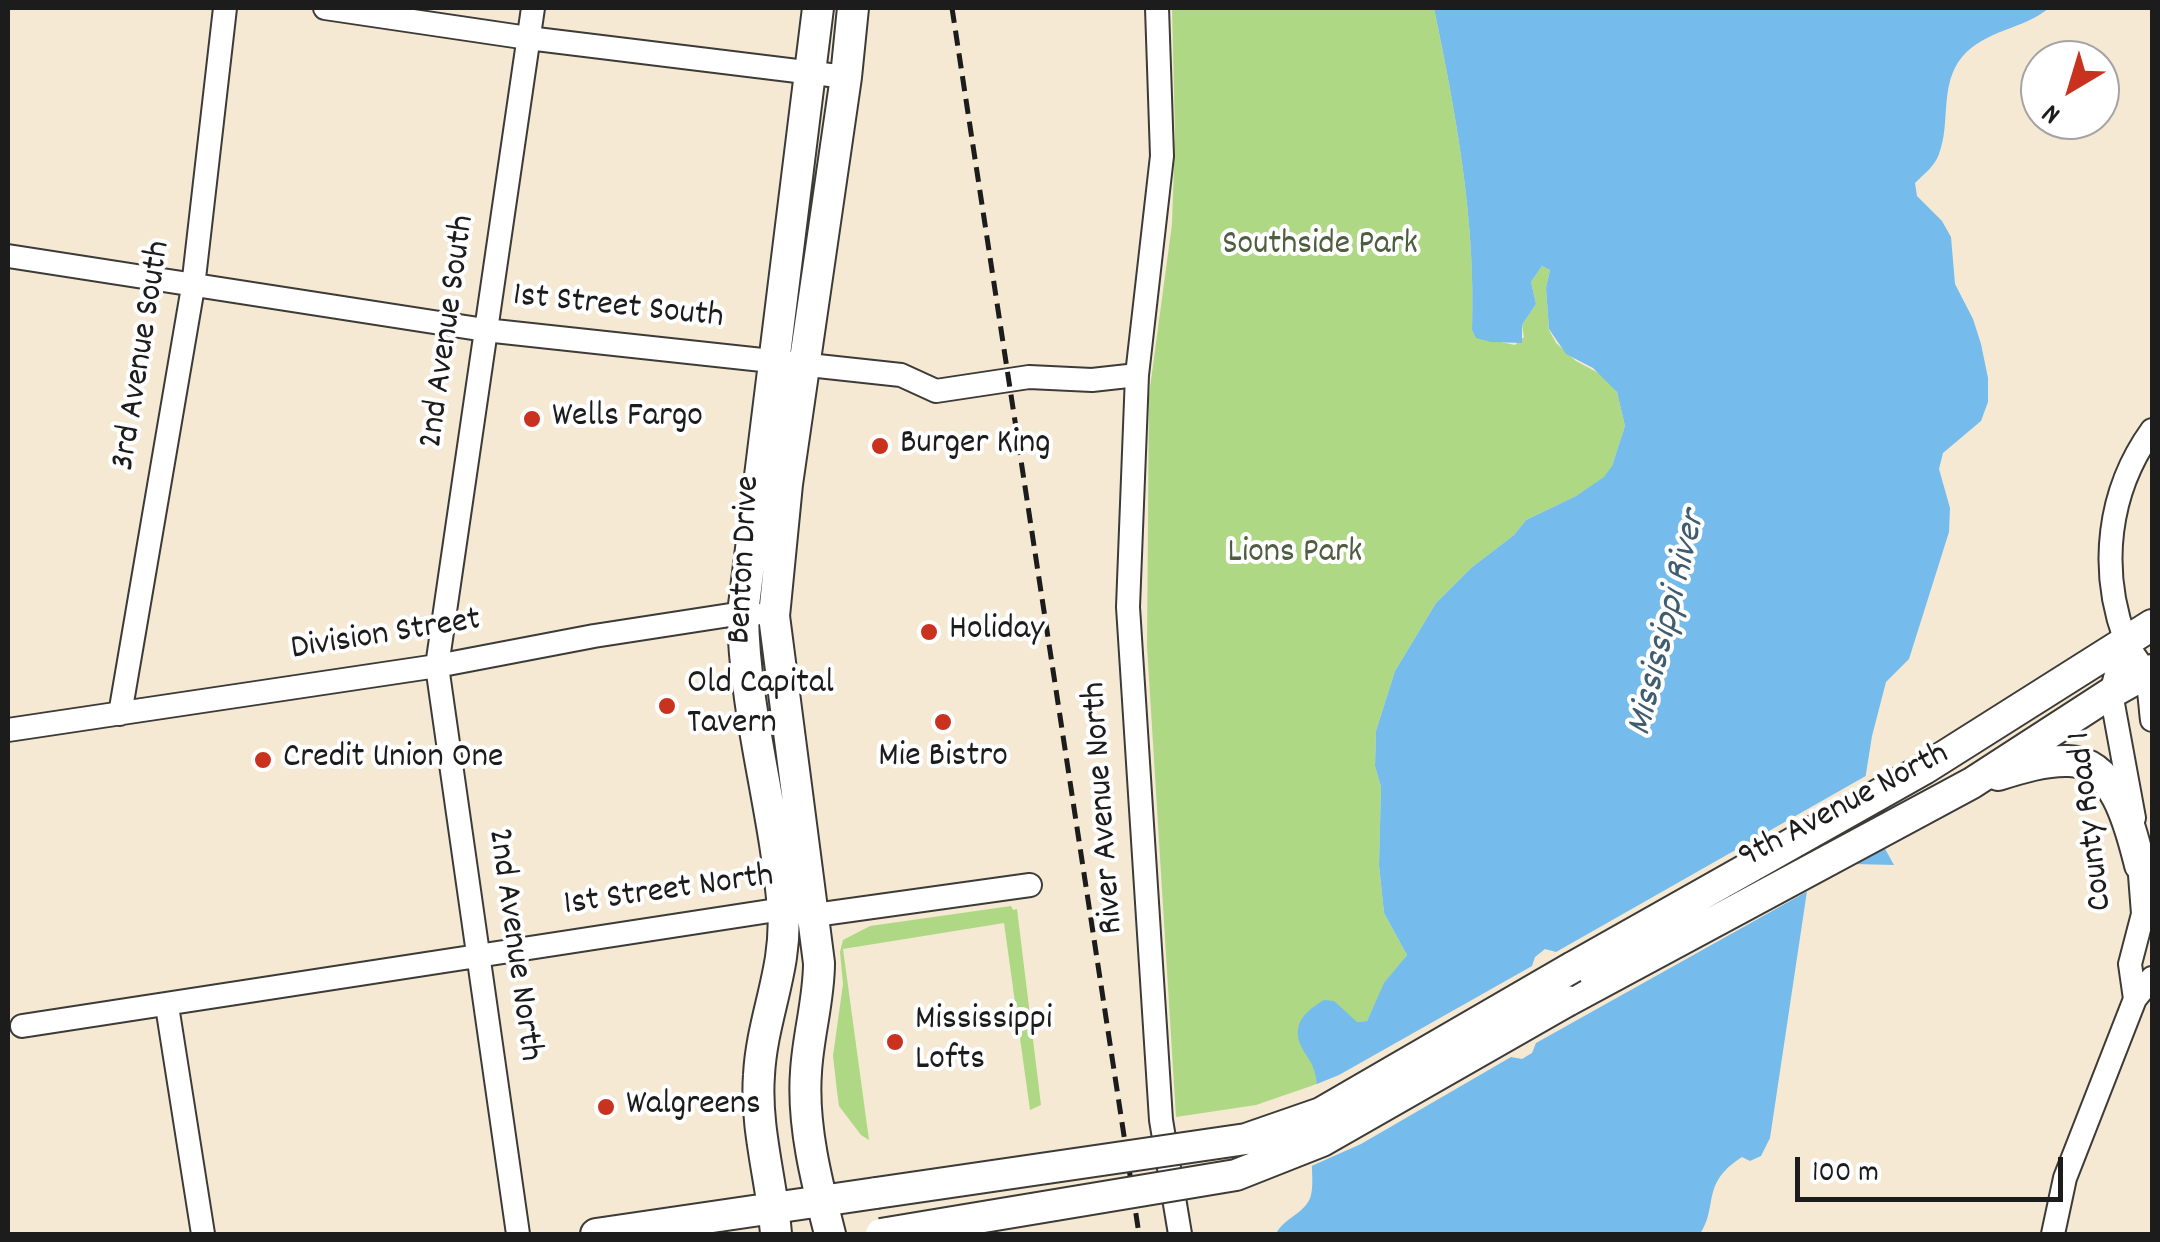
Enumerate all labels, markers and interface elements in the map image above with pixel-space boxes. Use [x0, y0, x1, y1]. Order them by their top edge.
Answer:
north arrow [2020, 40, 2120, 140]
text: N [2035, 92, 2071, 132]
street label: 2nd Avenue South [413, 213, 487, 451]
park label: Southside Park [1222, 226, 1418, 268]
street label: 3rd Avenue South [105, 238, 183, 474]
street label: 1st Street South [511, 277, 725, 341]
place label: Wells Fargo [552, 398, 703, 440]
marker: Wells Fargo [521, 408, 543, 430]
place label: Burger King [900, 425, 1050, 467]
marker: Burger King [869, 435, 891, 457]
street label: Benton Drive [722, 475, 772, 645]
water label: Mississippi River [1620, 507, 1720, 741]
park label: Lions Park [1228, 534, 1362, 576]
street label: Division Street [288, 601, 484, 673]
place label: Holiday [949, 611, 1044, 653]
marker: Holiday [918, 621, 940, 643]
place label: Old Capital Tavern [687, 665, 834, 747]
street label: River Avenue North [1076, 680, 1136, 936]
marker: Old Capital Tavern [656, 695, 678, 717]
marker: Mie Bistro [932, 711, 954, 733]
street label: County Road 1 [2061, 729, 2125, 913]
street label: 9th Avenue North [1733, 735, 1957, 881]
place label: Mie Bistro [878, 738, 1008, 780]
place label: Credit Union One [283, 739, 503, 781]
marker: Credit Union One [252, 749, 274, 771]
street label: 2nd Avenue North [475, 826, 549, 1064]
street label: 1st Street North [562, 858, 776, 928]
place label: Mississippi Lofts [915, 1001, 1052, 1083]
marker: Mississippi Lofts [884, 1031, 906, 1053]
place label: Walgreens [626, 1086, 761, 1128]
marker: Walgreens [595, 1096, 617, 1118]
scale bar [1800, 1137, 2068, 1199]
text: 100 m [1812, 1153, 1879, 1196]

